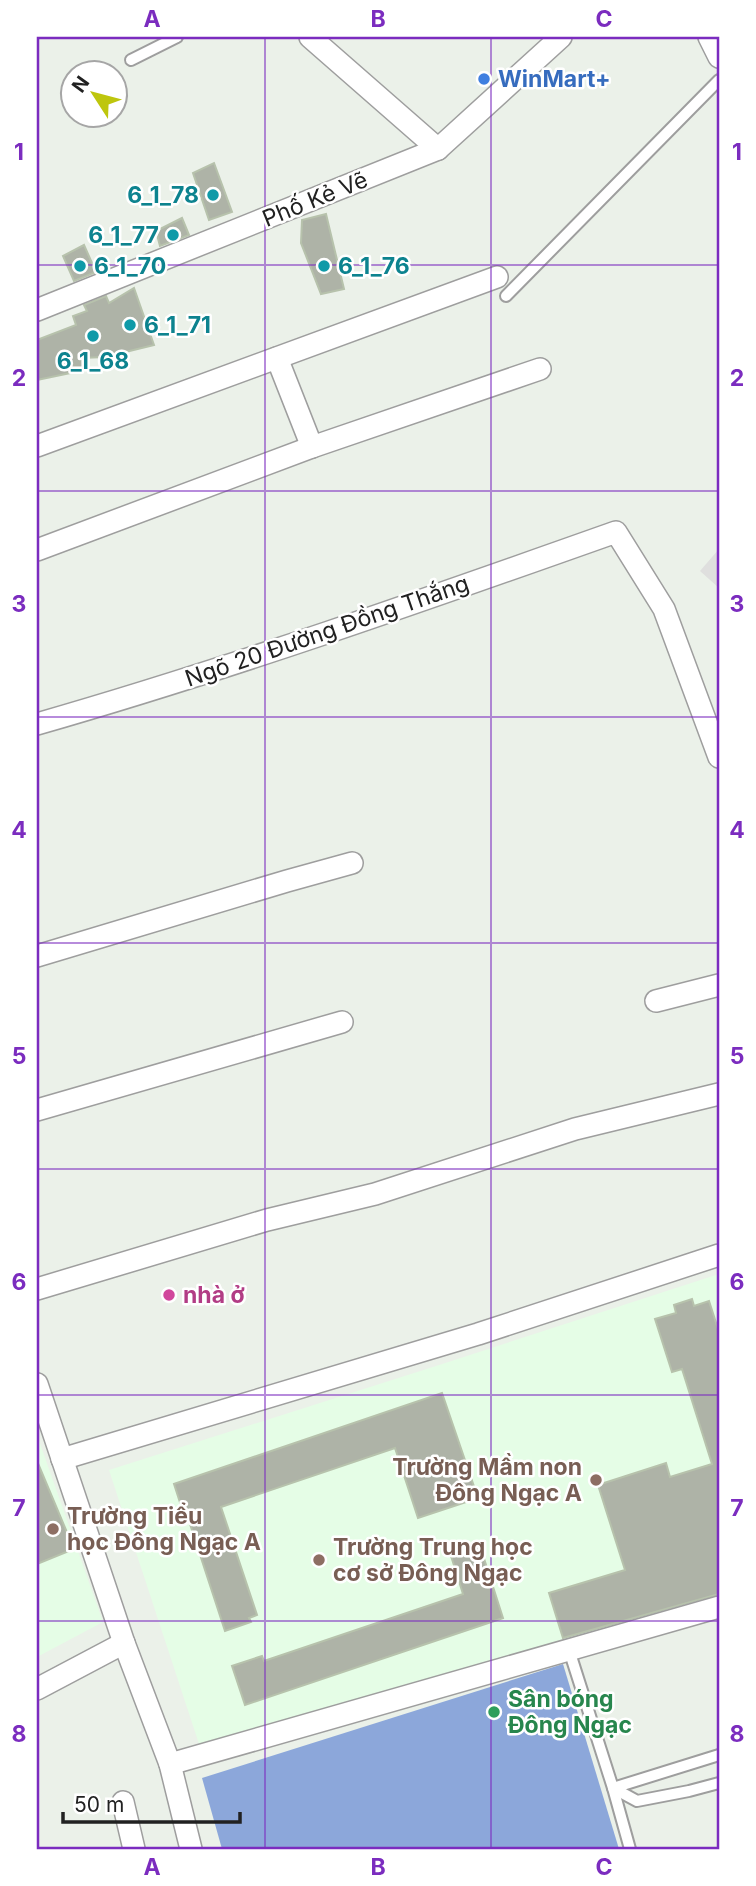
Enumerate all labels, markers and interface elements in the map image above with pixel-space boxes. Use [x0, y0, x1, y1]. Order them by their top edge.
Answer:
text: A [143, 5, 161, 33]
text: B [370, 5, 386, 33]
text: C [595, 5, 613, 33]
north arrow [60, 60, 130, 130]
place label: WinMart+ [498, 65, 611, 93]
marker: WinMart+ [476, 71, 492, 87]
text: N [67, 72, 94, 97]
text: 1 [14, 138, 24, 166]
text: 1 [732, 138, 742, 166]
street label: Phố Kẻ Vẽ [258, 165, 372, 233]
place label: 6_1_78 [127, 181, 199, 209]
marker: 6_1_78 [205, 187, 221, 203]
place label: 6_1_77 [88, 221, 159, 249]
marker: 6_1_77 [165, 227, 181, 243]
place label: 6_1_70 [94, 252, 166, 280]
place label: 6_1_76 [338, 252, 410, 280]
marker: 6_1_70 [72, 258, 88, 274]
marker: 6_1_76 [316, 258, 332, 274]
place label: 6_1_71 [144, 311, 211, 339]
marker: 6_1_71 [122, 317, 138, 333]
marker: 6_1_68 [85, 328, 101, 344]
place label: 6_1_68 [57, 347, 129, 375]
text: 2 [12, 364, 26, 392]
text: 2 [730, 364, 744, 392]
street label: Ngõ 20 Đường Đồng Thắng [181, 569, 473, 693]
text: 3 [12, 590, 26, 618]
text: 3 [730, 590, 744, 618]
text: 4 [11, 816, 27, 844]
text: 4 [729, 816, 745, 844]
text: 5 [12, 1042, 26, 1070]
text: 5 [730, 1042, 744, 1070]
text: 6 [12, 1268, 26, 1296]
text: 6 [730, 1268, 744, 1296]
place label: nhà ở [183, 1281, 245, 1309]
marker: nhà ở [161, 1287, 177, 1303]
place label: Trường Mầm non Đông Ngạc A [392, 1453, 582, 1507]
marker: Trường Mầm non Đông Ngạc A [588, 1472, 604, 1488]
text: 7 [12, 1494, 26, 1522]
text: 7 [730, 1494, 744, 1522]
place label: Trường Tiểu học Đông Ngạc A [67, 1502, 261, 1556]
marker: Trường Tiểu học Đông Ngạc A [45, 1521, 61, 1537]
place label: Trường Trung học cơ sở Đông Ngạc [333, 1533, 533, 1587]
marker: Trường Trung học cơ sở Đông Ngạc [311, 1552, 327, 1568]
place label: Sân bóng Đông Ngạc [508, 1685, 632, 1739]
marker: Sân bóng Đông Ngạc [486, 1704, 502, 1720]
text: 8 [12, 1720, 26, 1748]
text: 8 [730, 1720, 744, 1748]
scale bar [63, 1781, 240, 1825]
text: 50 m [74, 1792, 124, 1817]
text: A [143, 1853, 161, 1881]
text: B [370, 1853, 386, 1881]
text: C [595, 1853, 613, 1881]

